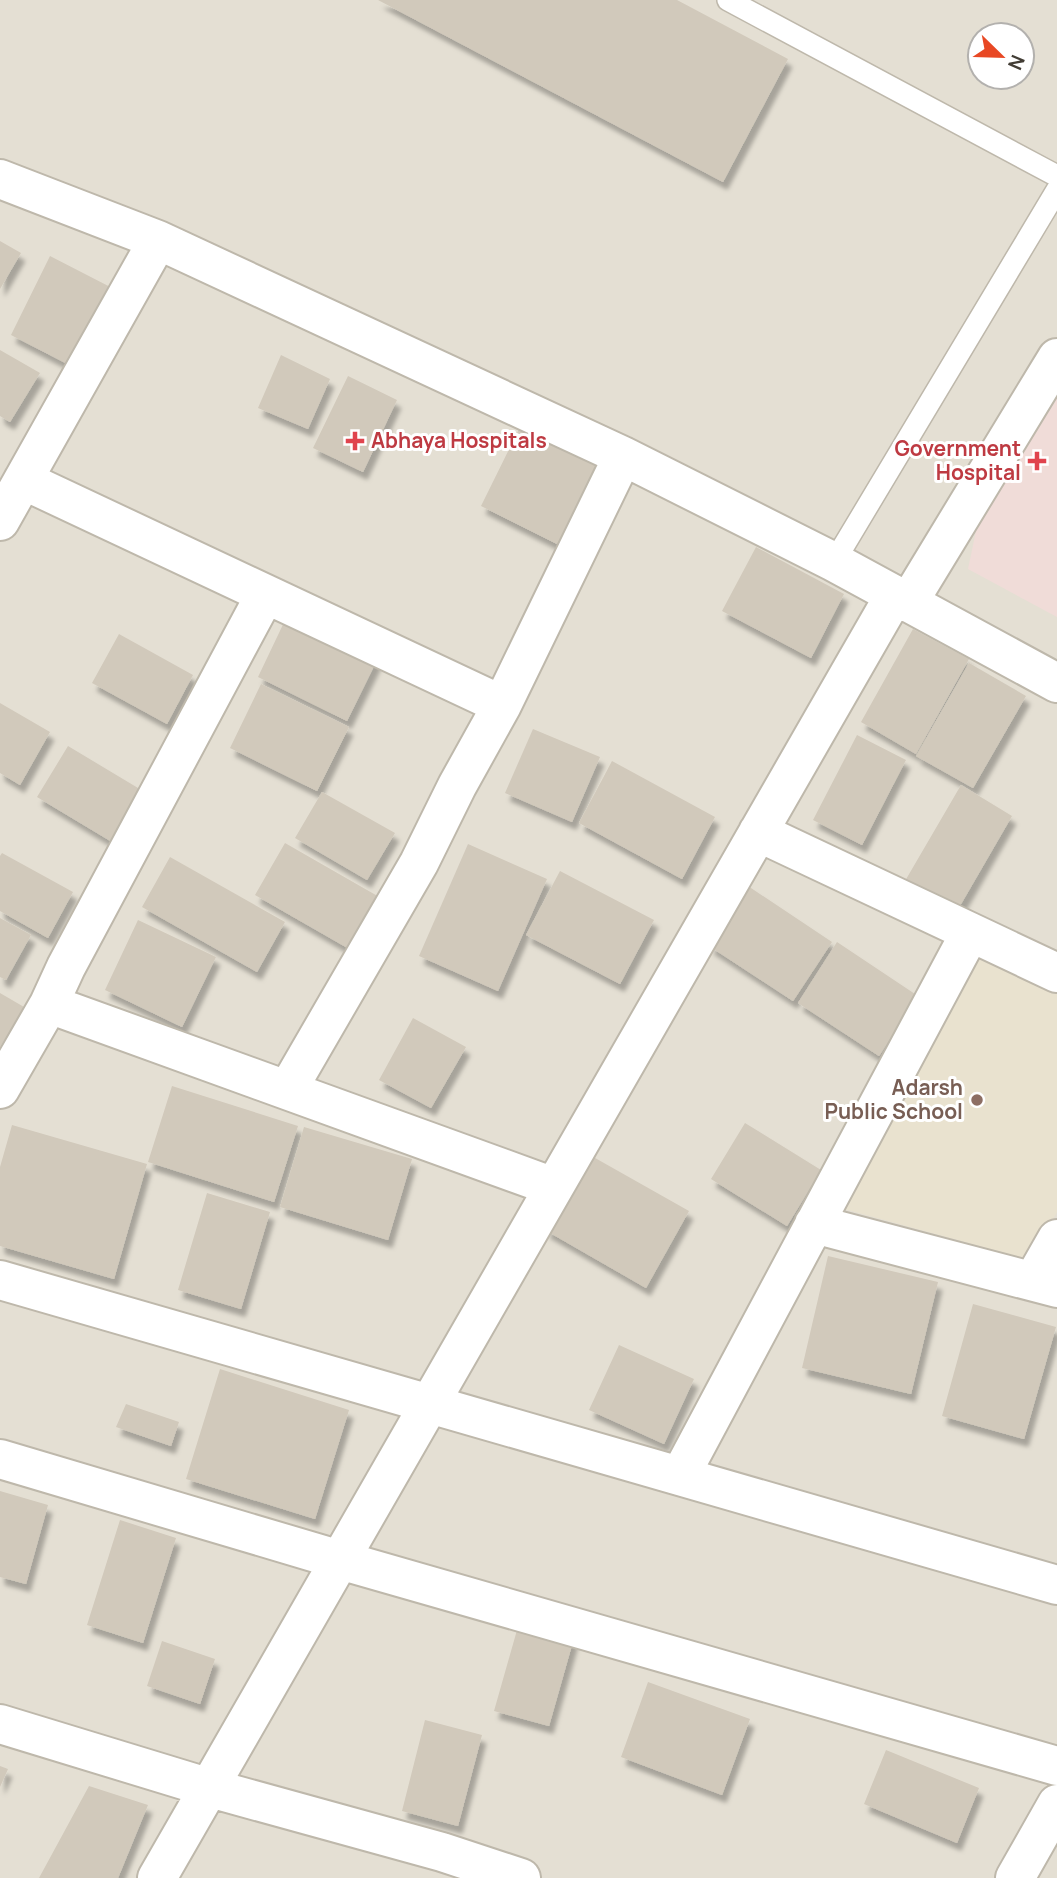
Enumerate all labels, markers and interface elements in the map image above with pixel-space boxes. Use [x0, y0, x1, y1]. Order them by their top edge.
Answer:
north arrow [966, 21, 1036, 91]
text: N [1002, 51, 1031, 74]
place label: Abhaya Hospitals [371, 426, 547, 454]
marker: Abhaya Hospitals [345, 431, 365, 451]
place label: Government Hospital [894, 434, 1021, 486]
marker: Government Hospital [1027, 451, 1047, 471]
place label: Adarsh Public School [825, 1073, 963, 1125]
marker: Adarsh Public School [969, 1092, 985, 1108]

